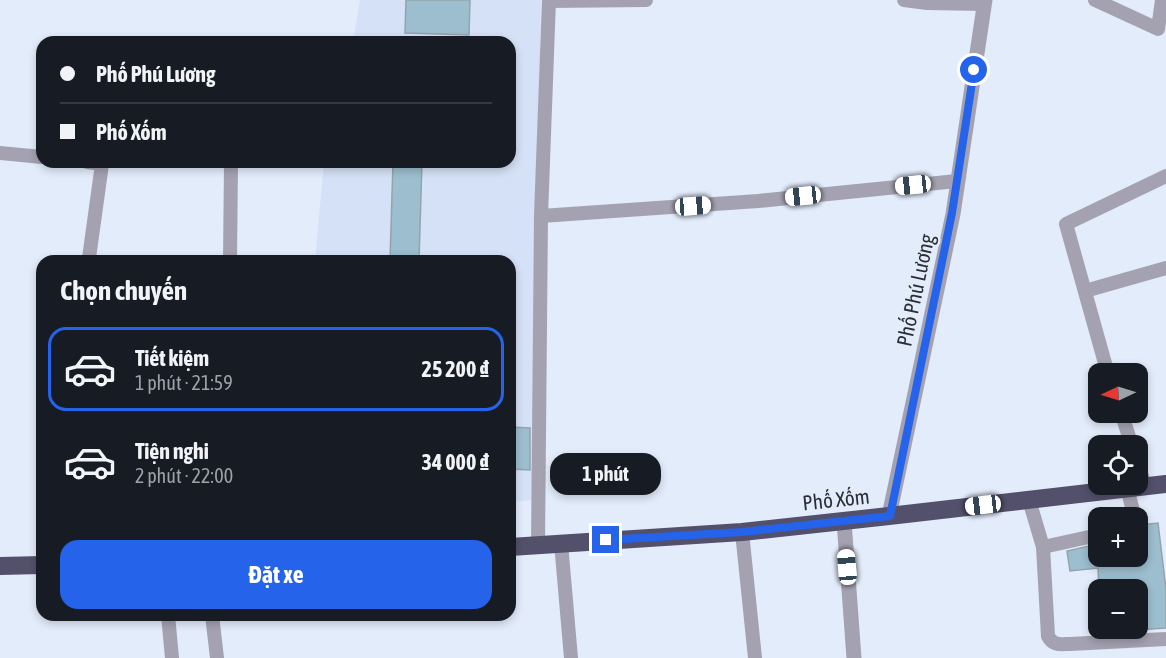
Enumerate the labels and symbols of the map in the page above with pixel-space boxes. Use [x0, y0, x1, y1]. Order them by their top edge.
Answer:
route start [960, 56, 987, 83]
car [894, 174, 932, 196]
car [784, 185, 822, 207]
car [674, 196, 712, 216]
street label: Phố Phú Lương [891, 232, 939, 348]
north arrow [1088, 363, 1148, 423]
callout: 1 phút [550, 453, 662, 495]
street label: Phố Xốm [801, 484, 871, 514]
car [964, 494, 1002, 516]
route end [592, 526, 619, 553]
car [836, 548, 858, 586]

